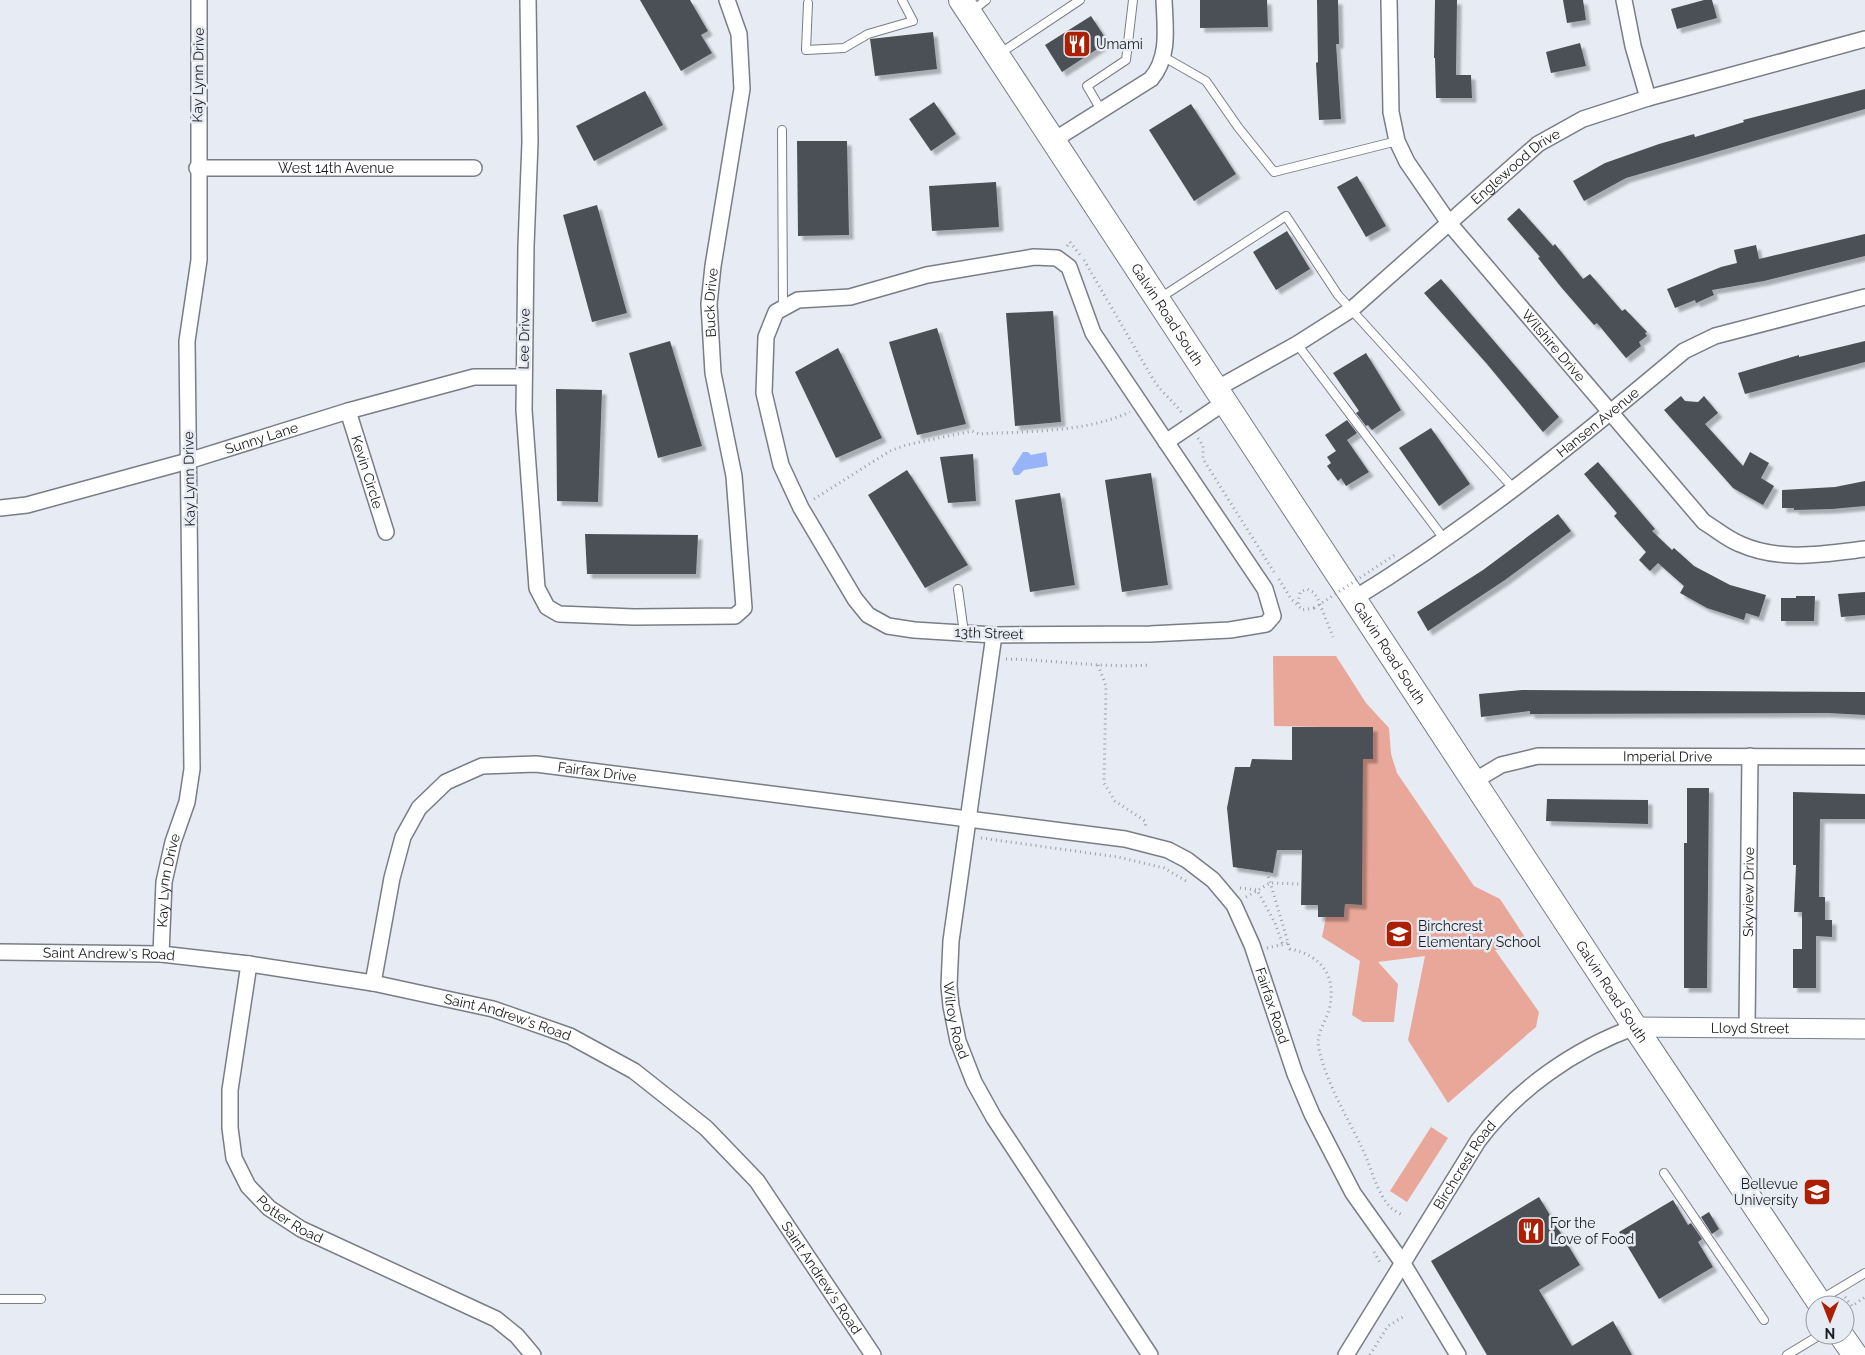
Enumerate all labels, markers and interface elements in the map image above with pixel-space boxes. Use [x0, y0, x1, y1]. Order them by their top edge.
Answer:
street label: Kay Lynn Drive [189, 27, 207, 123]
restaurant icon: Umami [1062, 29, 1092, 59]
place label: Umami [1096, 36, 1143, 52]
street label: Englewood Drive [1468, 125, 1563, 208]
street label: West 14th Avenue [278, 160, 394, 176]
street label: Galvin Road South [1128, 260, 1207, 368]
street label: Buck Drive [701, 267, 721, 338]
street label: Wilshire Drive [1518, 306, 1589, 385]
street label: Lee Drive [515, 308, 533, 370]
street label: Hansen Avenue [1553, 384, 1642, 460]
street label: Sunny Lane [223, 419, 300, 457]
street label: Kay Lynn Drive [180, 431, 198, 527]
street label: Kevin Circle [348, 433, 386, 511]
street label: Galvin Road South [1350, 599, 1429, 707]
street label: 13th Street [954, 624, 1024, 642]
street label: Imperial Drive [1623, 748, 1712, 765]
street label: Fairfax Drive [557, 759, 638, 785]
street label: Kay Lynn Drive [154, 831, 183, 928]
street label: Skyview Drive [1740, 847, 1757, 937]
place label: Birchcrest Elementary School [1418, 918, 1541, 950]
school or university icon: Birchcrest Elementary School [1384, 919, 1414, 949]
street label: Galvin Road South [1572, 937, 1651, 1046]
street label: Saint Andrew's Road [43, 945, 176, 964]
street label: Fairfax Road [1252, 965, 1292, 1046]
street label: Wilroy Road [941, 981, 972, 1061]
street label: Saint Andrew's Road [443, 991, 573, 1044]
street label: Lloyd Street [1711, 1020, 1790, 1036]
street label: Birchcrest Road [1430, 1117, 1499, 1212]
place label: Bellevue University [1734, 1176, 1798, 1208]
school or university icon: Bellevue University [1802, 1177, 1832, 1207]
street label: Potter Road [253, 1192, 326, 1246]
place label: For the Love of Food [1550, 1215, 1634, 1247]
restaurant icon: For the Love of Food [1516, 1216, 1546, 1246]
street label: Saint Andrew's Road [778, 1218, 865, 1337]
north arrow [1805, 1295, 1855, 1345]
text: N [1825, 1325, 1835, 1341]

